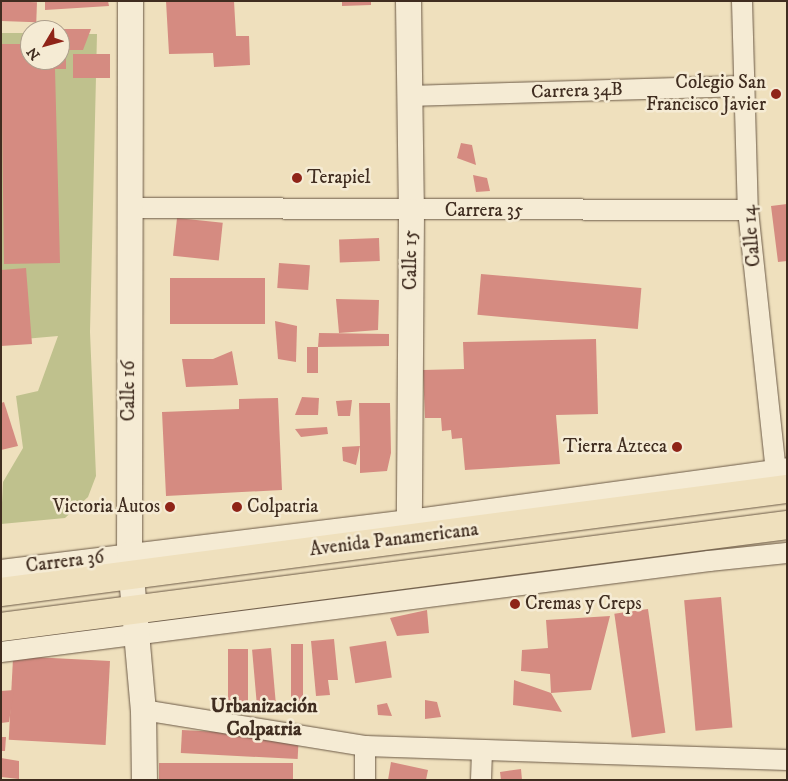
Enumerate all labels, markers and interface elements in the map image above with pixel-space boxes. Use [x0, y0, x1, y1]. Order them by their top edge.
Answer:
north arrow [20, 20, 70, 70]
text: N [23, 43, 44, 63]
place label: Colegio San Francisco Javier [646, 72, 766, 116]
street label: Carrera 34B [531, 78, 623, 104]
marker: Colegio San Francisco Javier [770, 88, 782, 100]
place label: Terapiel [307, 167, 370, 189]
marker: Terapiel [291, 172, 303, 184]
street label: Carrera 35 [445, 200, 523, 222]
street label: Calle 14 [738, 204, 766, 268]
street label: Calle 15 [400, 230, 422, 290]
street label: Calle 16 [118, 361, 140, 421]
place label: Tierra Azteca [563, 436, 667, 458]
marker: Tierra Azteca [671, 441, 683, 453]
place label: Victoria Autos [53, 496, 160, 518]
place label: Colpatria [247, 496, 318, 518]
marker: Victoria Autos [164, 501, 176, 513]
marker: Colpatria [231, 501, 243, 513]
street label: Avenida Panamericana [308, 518, 480, 562]
street label: Carrera 36 [24, 546, 106, 578]
place label: Cremas y Creps [525, 593, 642, 615]
marker: Cremas y Creps [509, 598, 521, 610]
district label: Urbanización Colpatria [211, 694, 317, 741]

